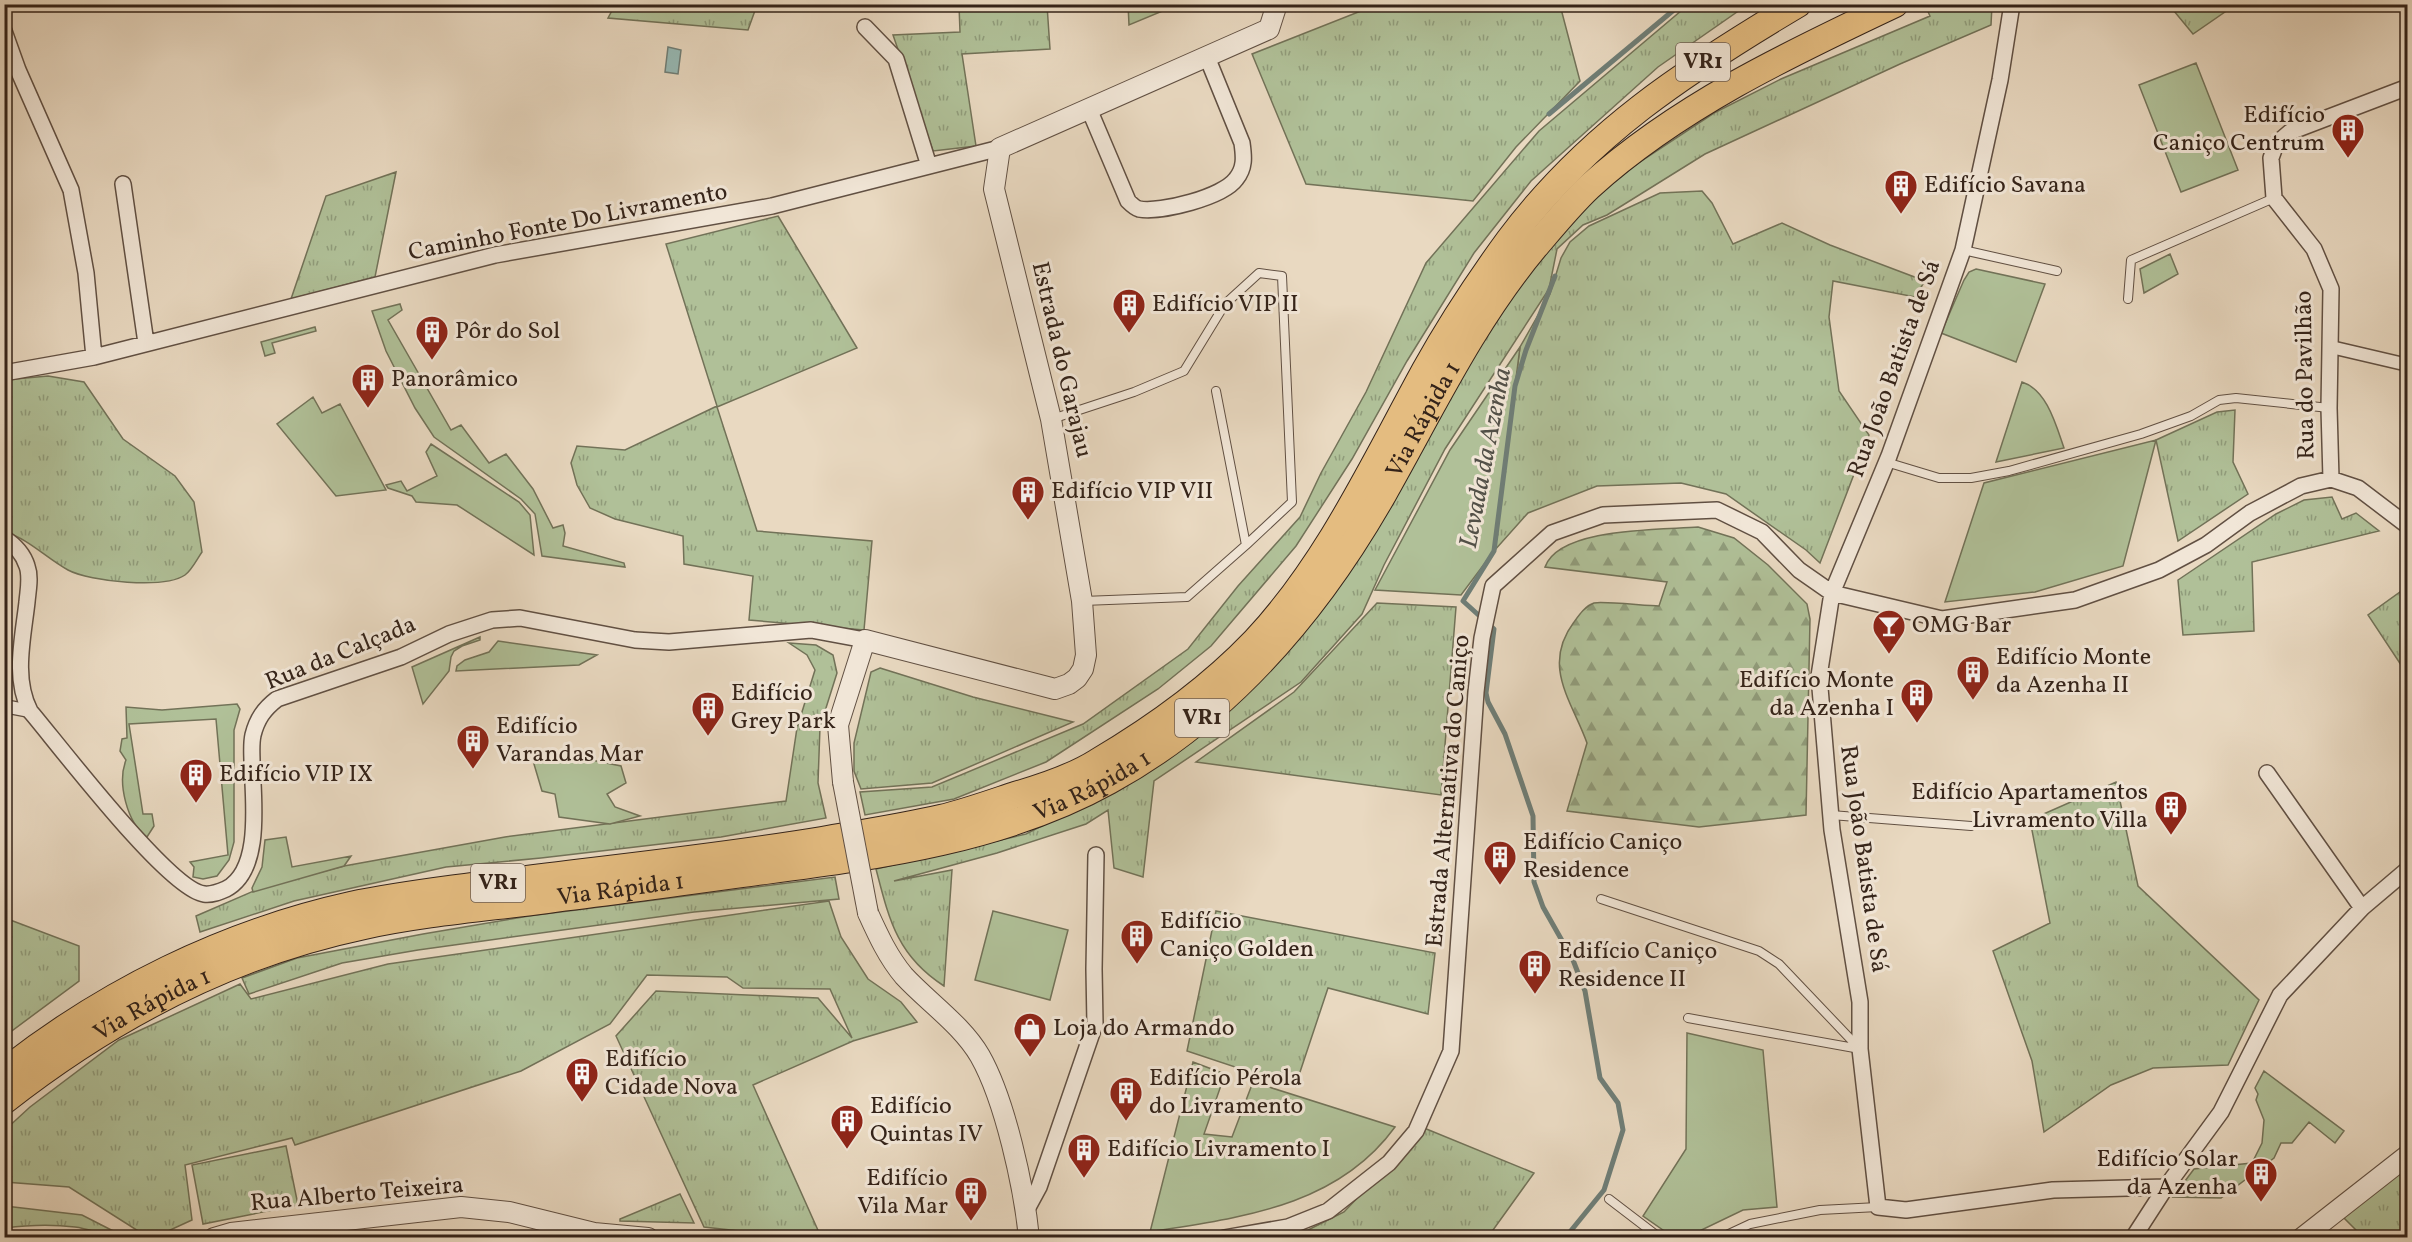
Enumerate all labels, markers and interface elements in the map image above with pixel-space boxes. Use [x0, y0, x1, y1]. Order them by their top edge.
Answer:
road number: VR1 [1676, 43, 1730, 81]
place label: Edifício Caniço Centrum [2153, 99, 2325, 161]
building icon: Edifício Caniço Centrum [2330, 112, 2366, 159]
building icon: Edifício Savana [1883, 168, 1919, 215]
place label: Edifício Savana [1924, 169, 2086, 203]
street label: Caminho Fonte Do Livramento [406, 175, 730, 271]
street label: Rua João Batista de Sá [1840, 255, 1950, 483]
street label: Estrada do Garajau [1022, 259, 1100, 461]
building icon: Edifício VIP II [1111, 287, 1147, 334]
place label: Edifício VIP II [1152, 288, 1299, 322]
street label: Rua do Pavilhão [2288, 290, 2324, 460]
building icon: Pôr do Sol [414, 314, 450, 361]
place label: Pôr do Sol [455, 315, 560, 349]
street label: Via Rápida 1 [1378, 356, 1470, 485]
building icon: Panorâmico [350, 362, 386, 409]
place label: Panorâmico [391, 363, 518, 397]
water label: Levada da Azenha [1451, 365, 1521, 551]
building icon: Edifício VIP VII [1010, 474, 1046, 521]
place label: Edifício VIP VII [1051, 475, 1213, 509]
street label: Rua da Calçada [260, 608, 422, 700]
bar icon: OMG Bar [1871, 608, 1907, 655]
place label: OMG Bar [1912, 609, 2011, 643]
street label: Estrada Alternativa do Caniço [1418, 633, 1480, 949]
place label: Edifício Monte da Azenha II [1996, 641, 2151, 703]
building icon: Edifício Monte da Azenha II [1955, 654, 1991, 701]
place label: Edifício Monte da Azenha I [1739, 664, 1894, 726]
place label: Edifício Grey Park [731, 677, 836, 739]
building icon: Edifício Monte da Azenha I [1899, 677, 1935, 724]
building icon: Edifício Grey Park [690, 690, 726, 737]
road number: VR1 [1175, 699, 1229, 737]
place label: Edifício Varandas Mar [496, 710, 644, 772]
building icon: Edifício Varandas Mar [455, 723, 491, 770]
street label: Via Rápida 1 [1029, 743, 1158, 831]
street label: Rua João Batista de Sá [1830, 743, 1896, 975]
building icon: Edifício VIP IX [178, 757, 214, 804]
place label: Edifício VIP IX [219, 758, 373, 792]
place label: Edifício Apartamentos Livramento Villa [1911, 776, 2148, 838]
building icon: Edifício Apartamentos Livramento Villa [2153, 789, 2189, 836]
place label: Edifício Caniço Residence [1523, 826, 1682, 888]
building icon: Edifício Caniço Residence [1482, 839, 1518, 886]
road number: VR1 [471, 864, 525, 902]
street label: Via Rápida 1 [555, 865, 686, 916]
place label: Edifício Caniço Golden [1160, 905, 1314, 967]
building icon: Edifício Caniço Golden [1119, 918, 1155, 965]
place label: Edifício Caniço Residence II [1558, 935, 1717, 997]
building icon: Edifício Caniço Residence II [1517, 948, 1553, 995]
street label: Via Rápida 1 [87, 960, 216, 1051]
shop icon: Loja do Armando [1012, 1011, 1048, 1058]
place label: Loja do Armando [1053, 1012, 1235, 1046]
place label: Edifício Cidade Nova [605, 1043, 738, 1105]
building icon: Edifício Cidade Nova [564, 1056, 600, 1103]
place label: Edifício Pérola do Livramento [1149, 1062, 1303, 1124]
building icon: Edifício Pérola do Livramento [1108, 1075, 1144, 1122]
place label: Edifício Quintas IV [870, 1090, 983, 1152]
building icon: Edifício Quintas IV [829, 1103, 865, 1150]
building icon: Edifício Livramento I [1066, 1132, 1102, 1179]
place label: Edifício Livramento I [1107, 1133, 1330, 1167]
place label: Edifício Solar da Azenha [2096, 1143, 2238, 1205]
building icon: Edifício Solar da Azenha [2243, 1156, 2279, 1203]
place label: Edifício Vila Mar [857, 1162, 948, 1224]
street label: Rua Alberto Teixeira [249, 1169, 465, 1221]
building icon: Edifício Vila Mar [953, 1175, 989, 1222]

